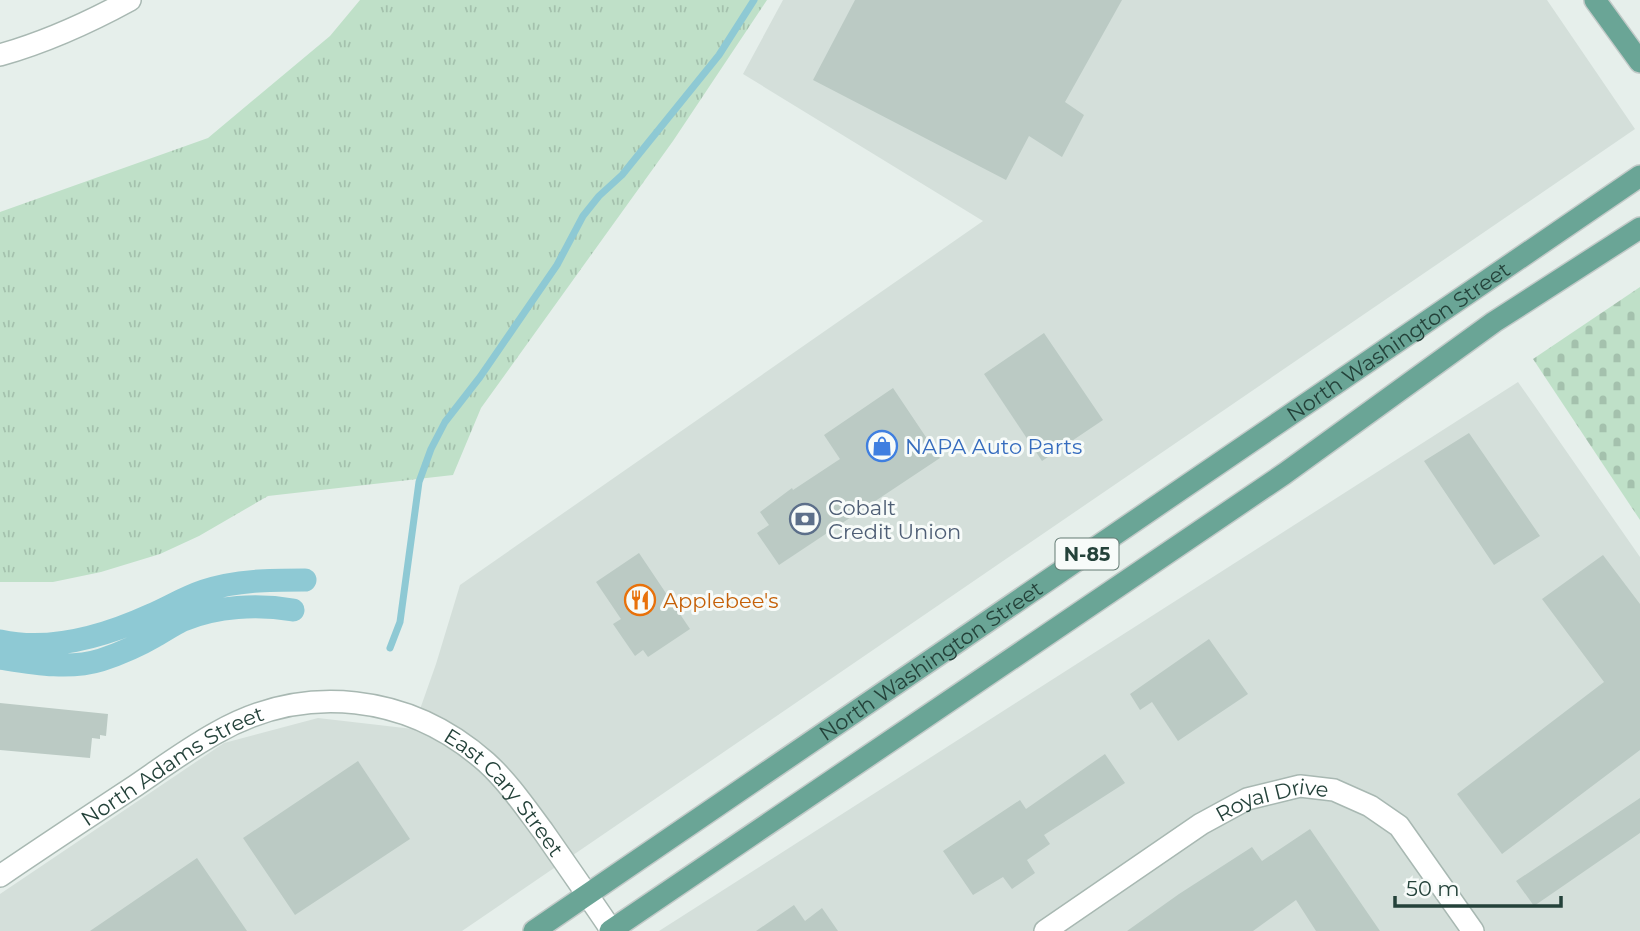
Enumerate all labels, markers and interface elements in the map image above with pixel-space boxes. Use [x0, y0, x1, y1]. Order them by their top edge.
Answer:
street label: North Washington Street [1281, 256, 1514, 426]
shop icon: NAPA Auto Parts [865, 429, 899, 463]
place label: NAPA Auto Parts [905, 434, 1082, 459]
place label: Cobalt Credit Union [828, 495, 961, 544]
bank icon: Cobalt Credit Union [788, 502, 822, 536]
road number: N-85 [1056, 538, 1118, 569]
street label: North Washington Street [814, 575, 1047, 745]
restaurant icon: Applebee's [623, 583, 657, 617]
place label: Applebee's [663, 588, 778, 613]
street label: North Adams Street [76, 700, 267, 831]
street label: East Cary Street [440, 723, 569, 861]
street label: Royal Drive [1211, 774, 1330, 826]
scale bar [1395, 864, 1561, 908]
text: 50 m [1406, 876, 1460, 901]

